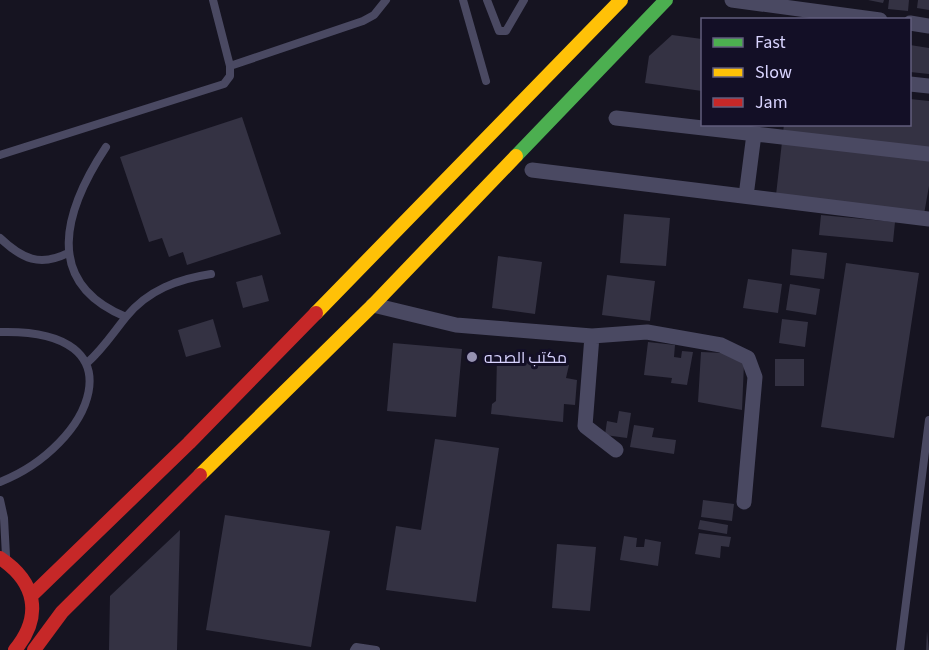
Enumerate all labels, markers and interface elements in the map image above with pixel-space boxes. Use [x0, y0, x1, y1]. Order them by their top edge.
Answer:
legend [701, 18, 911, 126]
text: Fast [755, 30, 786, 55]
text: Slow [755, 60, 792, 85]
text: Jam [755, 90, 788, 115]
place label: مكتب الصحه [484, 347, 567, 369]
marker: مكتب الصحه [465, 350, 479, 364]

